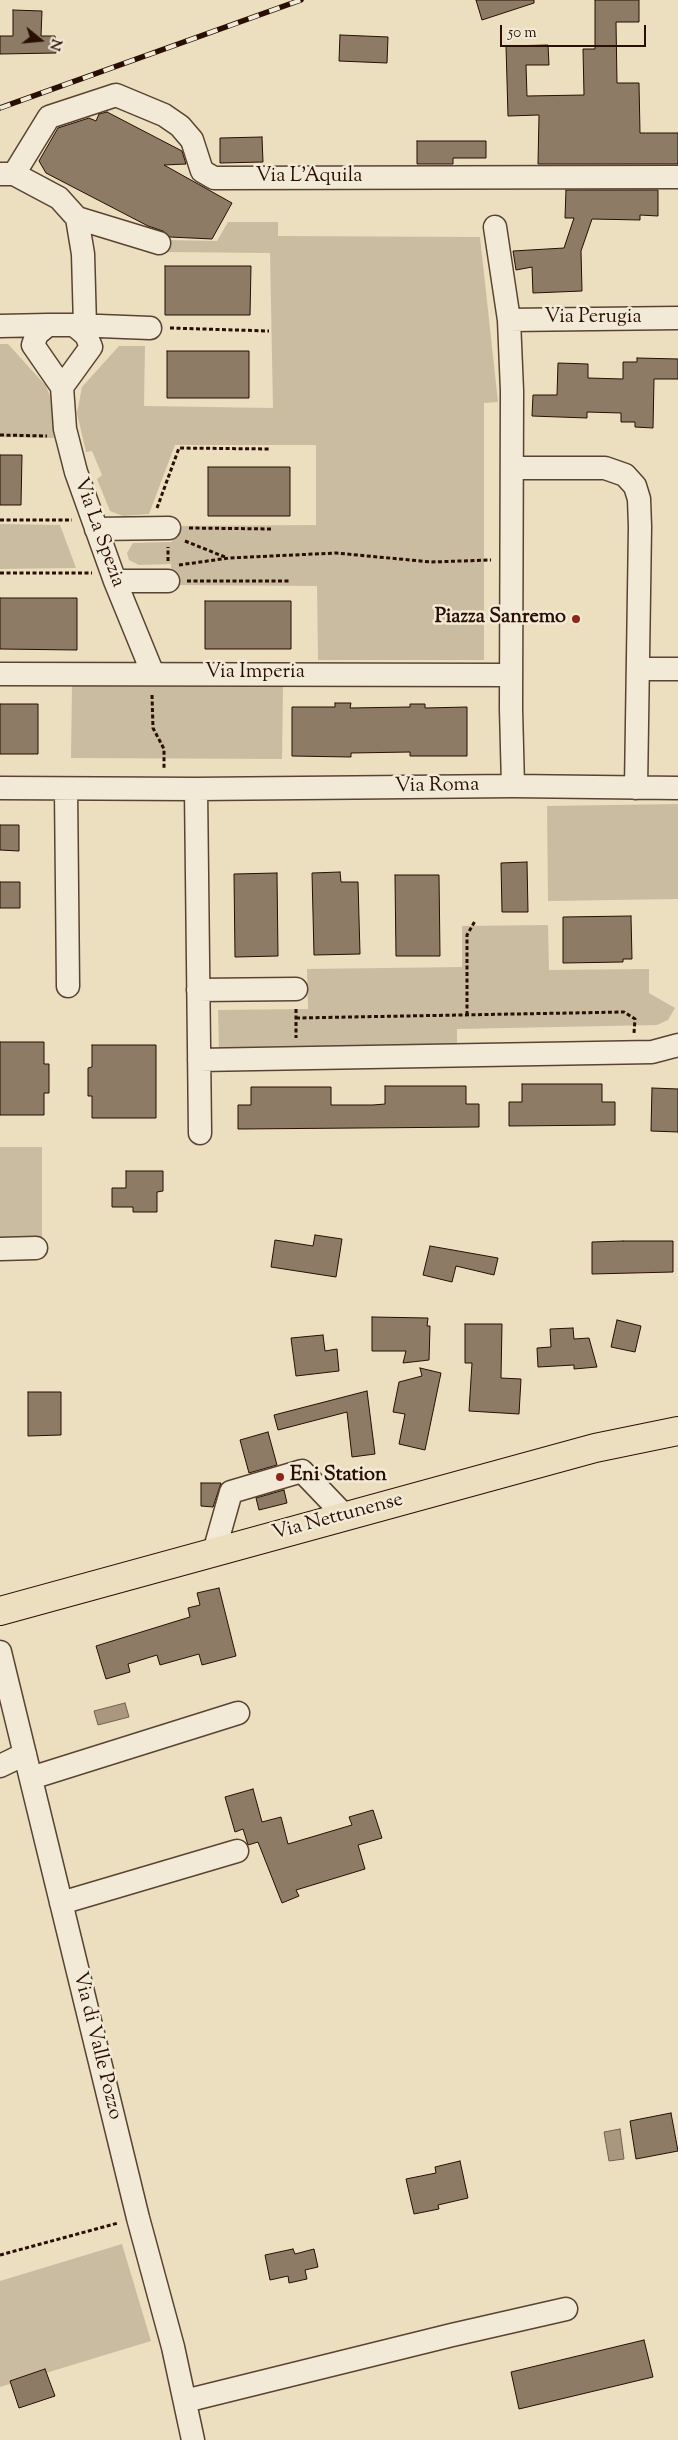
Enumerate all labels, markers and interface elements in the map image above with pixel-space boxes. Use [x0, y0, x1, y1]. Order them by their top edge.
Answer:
north arrow [15, 15, 65, 65]
scale bar [503, 15, 649, 47]
text: 50 m [508, 23, 537, 44]
text: N [43, 36, 66, 53]
street label: Via L'Aquila [256, 166, 362, 190]
street label: Via Perugia [544, 307, 642, 331]
street label: Via La Spezia [67, 475, 129, 591]
place label: Piazza Sanremo [435, 607, 566, 631]
marker: Piazza Sanremo [570, 613, 582, 625]
street label: Via Imperia [205, 662, 305, 686]
street label: Via Roma [394, 774, 480, 800]
place label: Eni Station [290, 1465, 387, 1489]
marker: Eni Station [274, 1471, 286, 1483]
street label: Via Nettunense [270, 1489, 406, 1547]
street label: Via di Valle Pozzo [66, 1970, 126, 2122]

